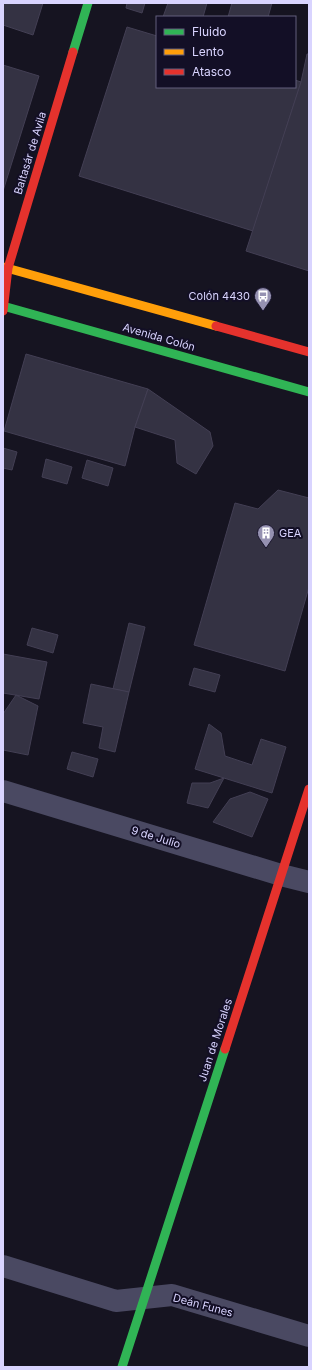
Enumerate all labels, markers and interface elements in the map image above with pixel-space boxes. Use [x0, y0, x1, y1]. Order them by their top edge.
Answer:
legend [156, 16, 296, 88]
text: Fluido [192, 24, 227, 39]
text: Lento [192, 44, 224, 59]
text: Atasco [192, 64, 231, 79]
street label: Baltasár de Avila [11, 110, 49, 196]
bus stop icon: Colón 4430 [253, 286, 273, 311]
place label: Colón 4430 [189, 289, 250, 303]
street label: Avenida Colón [121, 320, 197, 354]
building icon: GEA [256, 523, 276, 548]
place label: GEA [279, 526, 302, 540]
street label: 9 de Julio [130, 823, 183, 851]
street label: Juan de Morales [195, 997, 235, 1083]
street label: Deán Funes [171, 1290, 235, 1320]

